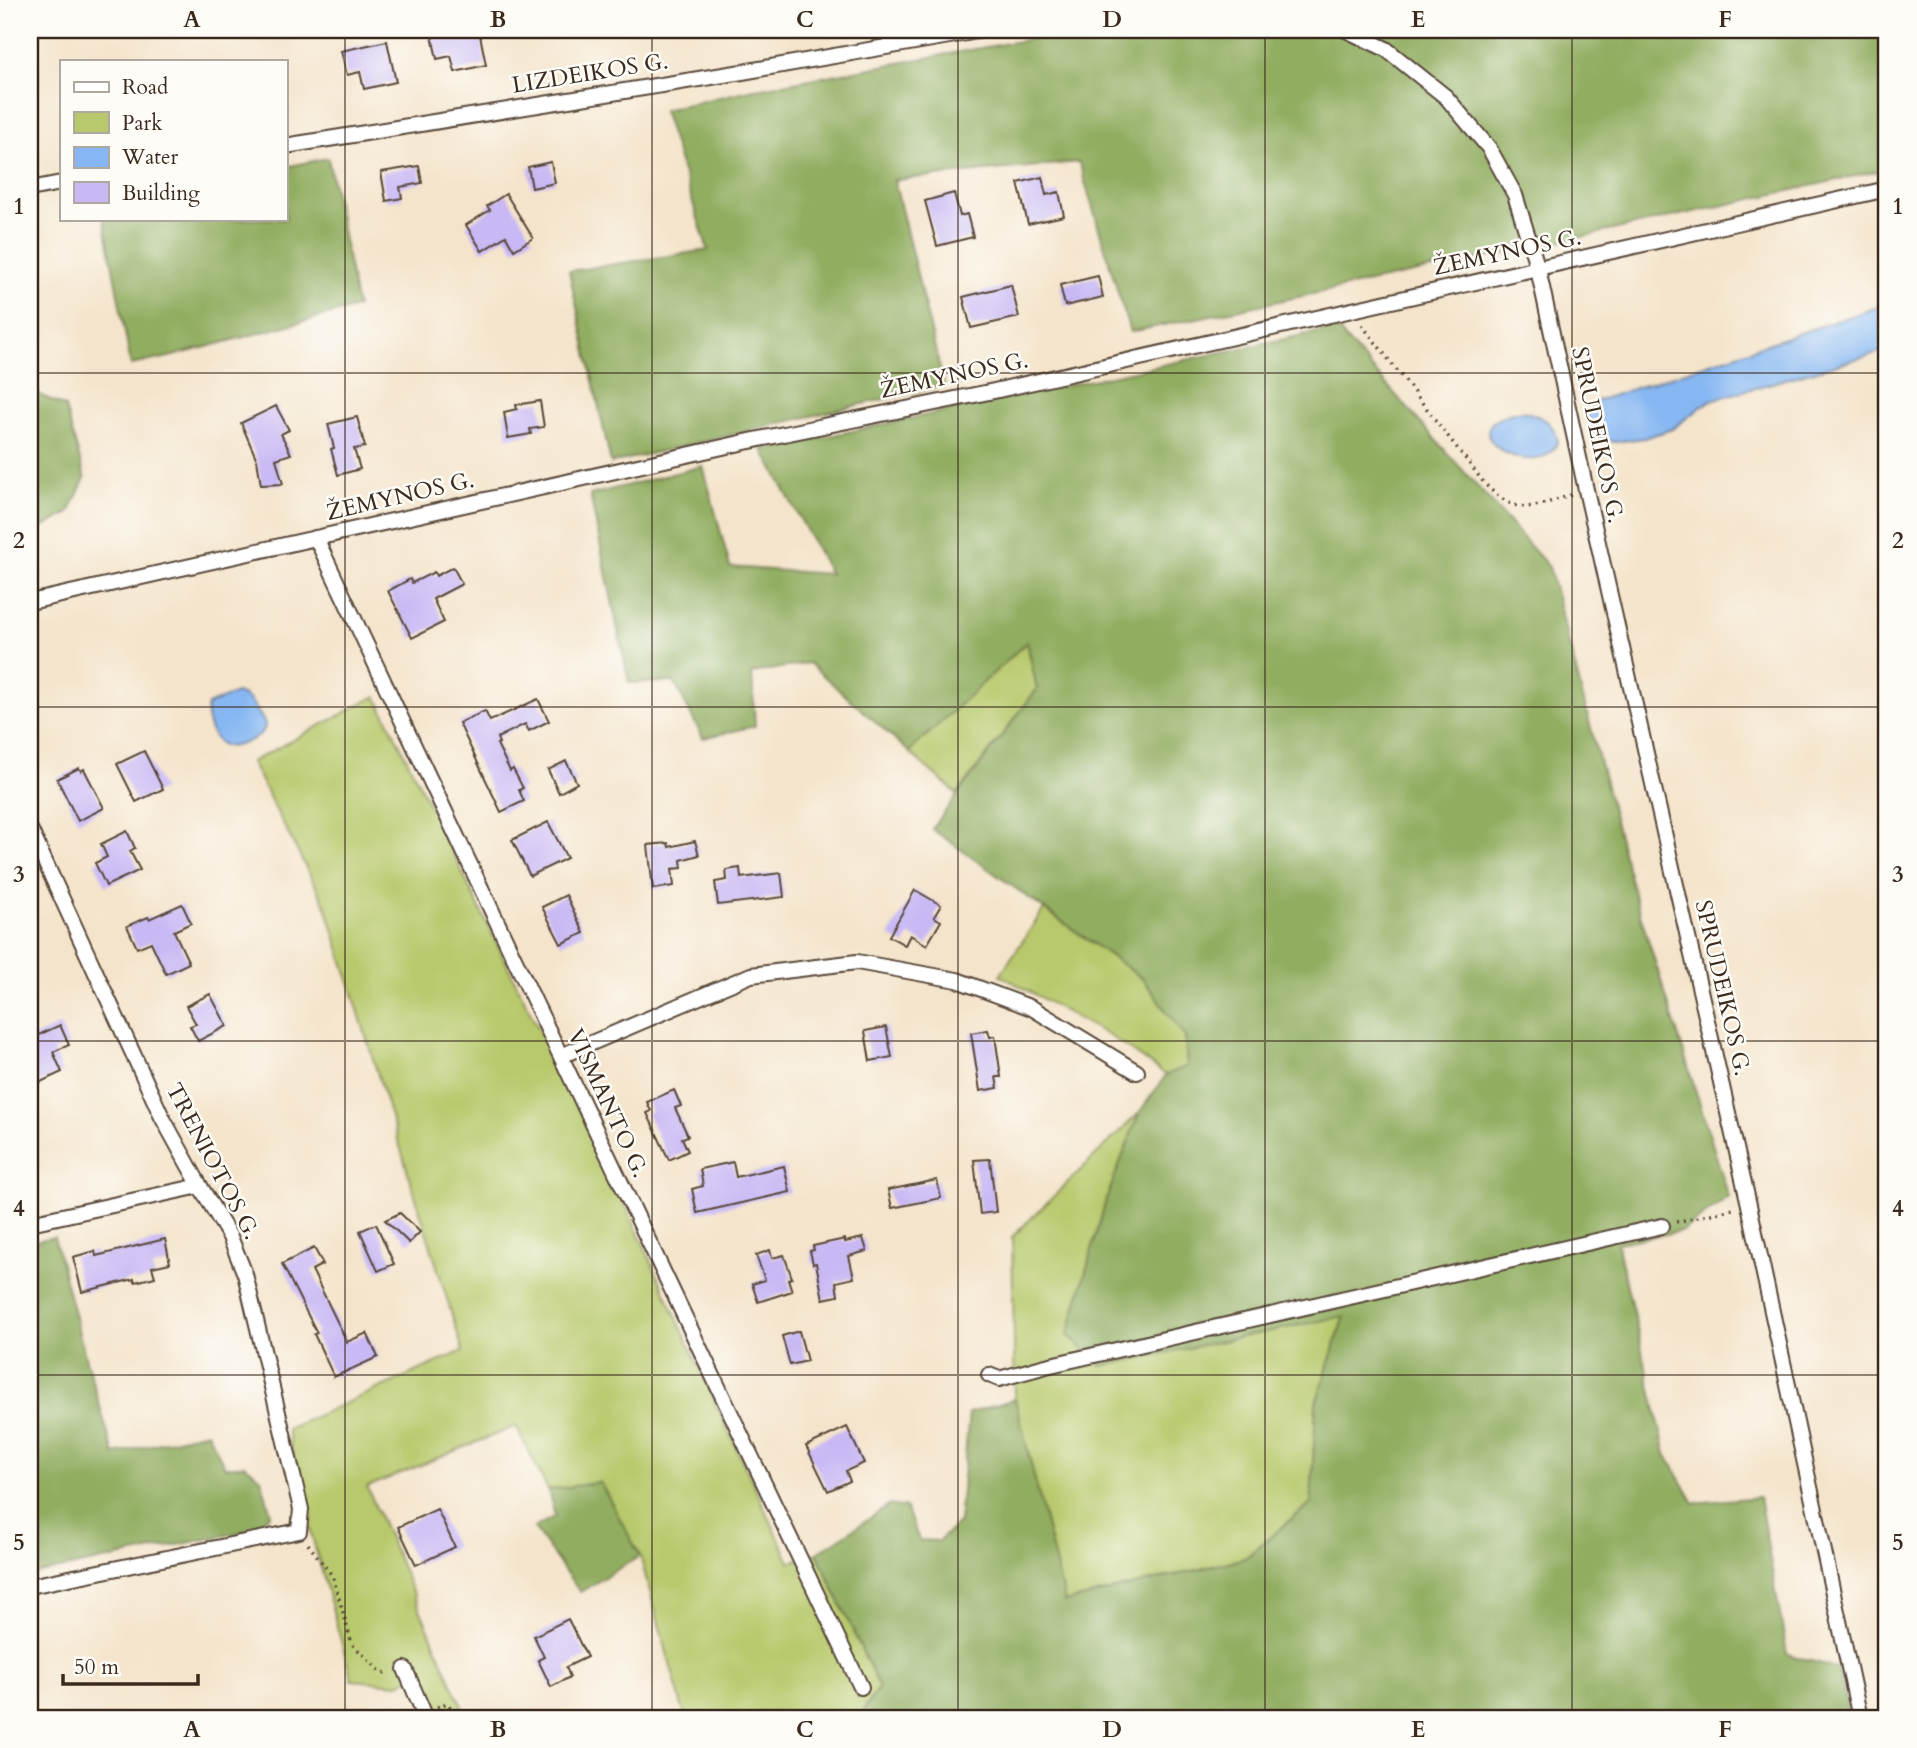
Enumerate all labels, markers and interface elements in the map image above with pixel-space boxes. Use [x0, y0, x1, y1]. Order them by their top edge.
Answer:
text: A [183, 4, 201, 35]
text: B [490, 4, 506, 35]
text: C [796, 4, 814, 35]
text: D [1102, 4, 1122, 35]
text: E [1411, 4, 1425, 35]
text: F [1718, 4, 1732, 35]
street label: LIZDEIKOS G. [510, 45, 670, 101]
legend [60, 60, 287, 220]
text: Road [122, 73, 168, 102]
text: Park [122, 109, 163, 138]
text: Water [121, 143, 178, 172]
text: Building [122, 179, 200, 208]
text: 1 [13, 191, 25, 222]
text: 1 [1892, 191, 1904, 222]
street label: ŽEMYNOS G. [1430, 220, 1584, 283]
street label: ŽEMYNOS G. [877, 343, 1031, 406]
street label: SPRUDEIKOS G. [1564, 344, 1632, 526]
street label: ŽEMYNOS G. [323, 463, 477, 528]
text: 2 [13, 525, 25, 556]
text: 2 [1892, 525, 1904, 556]
text: 3 [13, 859, 25, 890]
text: 3 [1892, 859, 1904, 890]
street label: SPRUDEIKOS G. [1688, 897, 1758, 1079]
street label: VISMANTO G. [560, 1024, 656, 1182]
street label: TRENIOTOS G. [159, 1077, 267, 1245]
text: 4 [13, 1193, 25, 1224]
text: 4 [1892, 1193, 1904, 1224]
text: 5 [13, 1527, 25, 1558]
text: 5 [1892, 1527, 1904, 1558]
scale bar [63, 1643, 198, 1687]
text: 50 m [74, 1653, 119, 1682]
text: A [183, 1714, 201, 1745]
text: B [490, 1714, 506, 1745]
text: C [796, 1714, 814, 1745]
text: D [1102, 1714, 1122, 1745]
text: E [1411, 1714, 1425, 1745]
text: F [1718, 1714, 1732, 1745]

